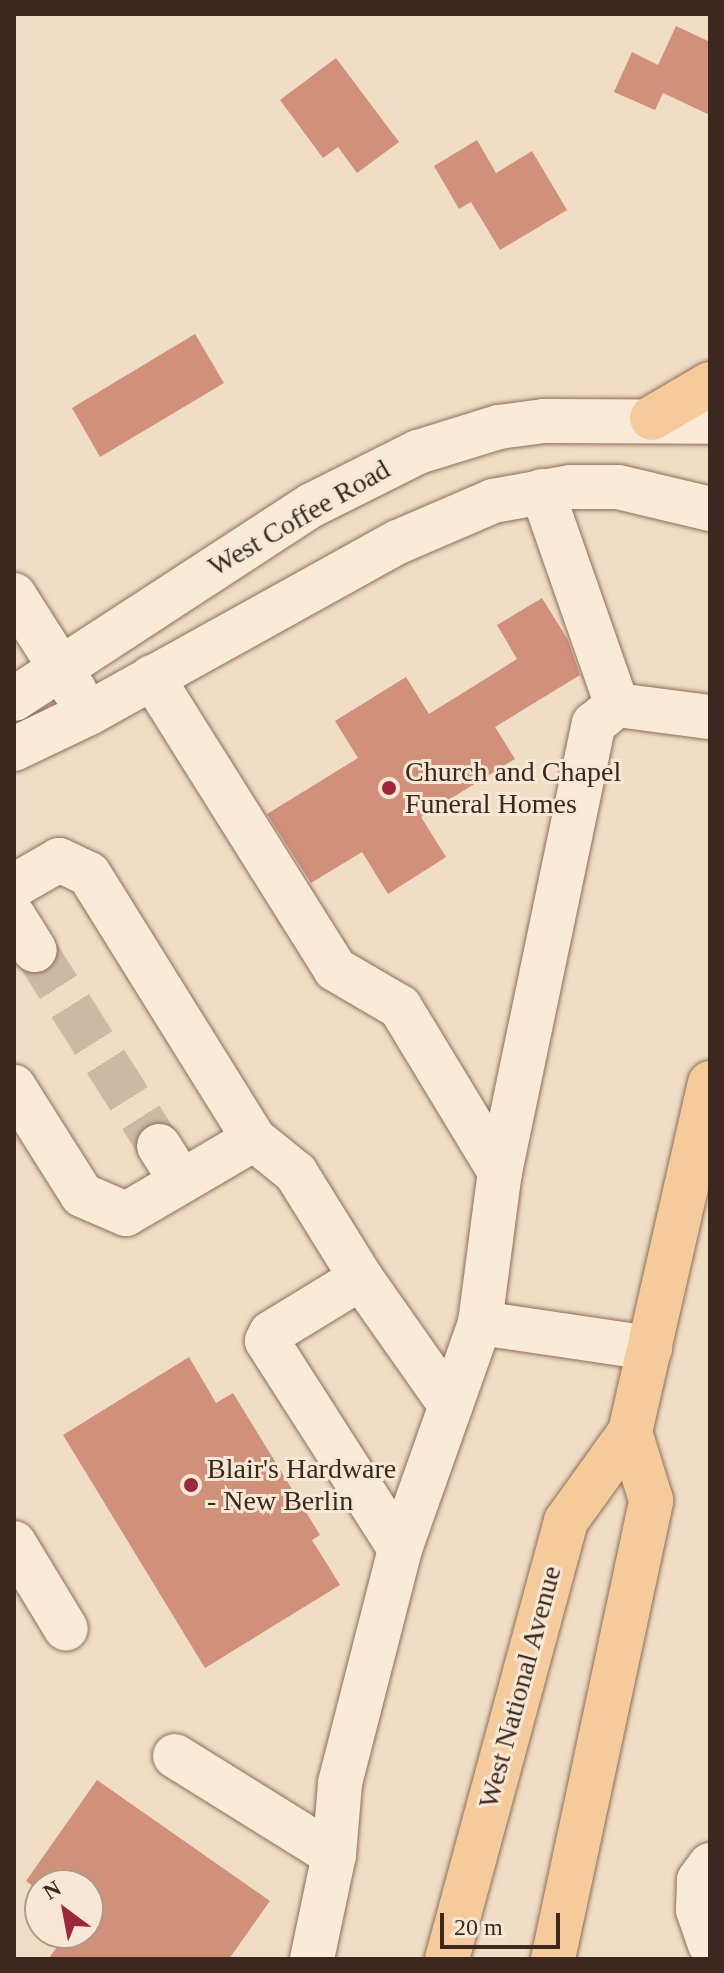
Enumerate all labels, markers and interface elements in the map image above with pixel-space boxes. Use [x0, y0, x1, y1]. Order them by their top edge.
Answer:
street label: West Coffee Road [202, 452, 396, 584]
place label: Church and Chapel Funeral Homes [405, 755, 621, 821]
marker: Church and Chapel Funeral Homes [380, 779, 398, 797]
place label: Blair's Hardware - New Berlin [207, 1452, 396, 1518]
marker: Blair's Hardware - New Berlin [182, 1476, 200, 1494]
street label: West National Avenue [471, 1562, 569, 1812]
north arrow [24, 1869, 104, 1949]
text: N [39, 1875, 65, 1905]
scale bar [444, 1897, 564, 1947]
text: 20 m [454, 1914, 503, 1940]

